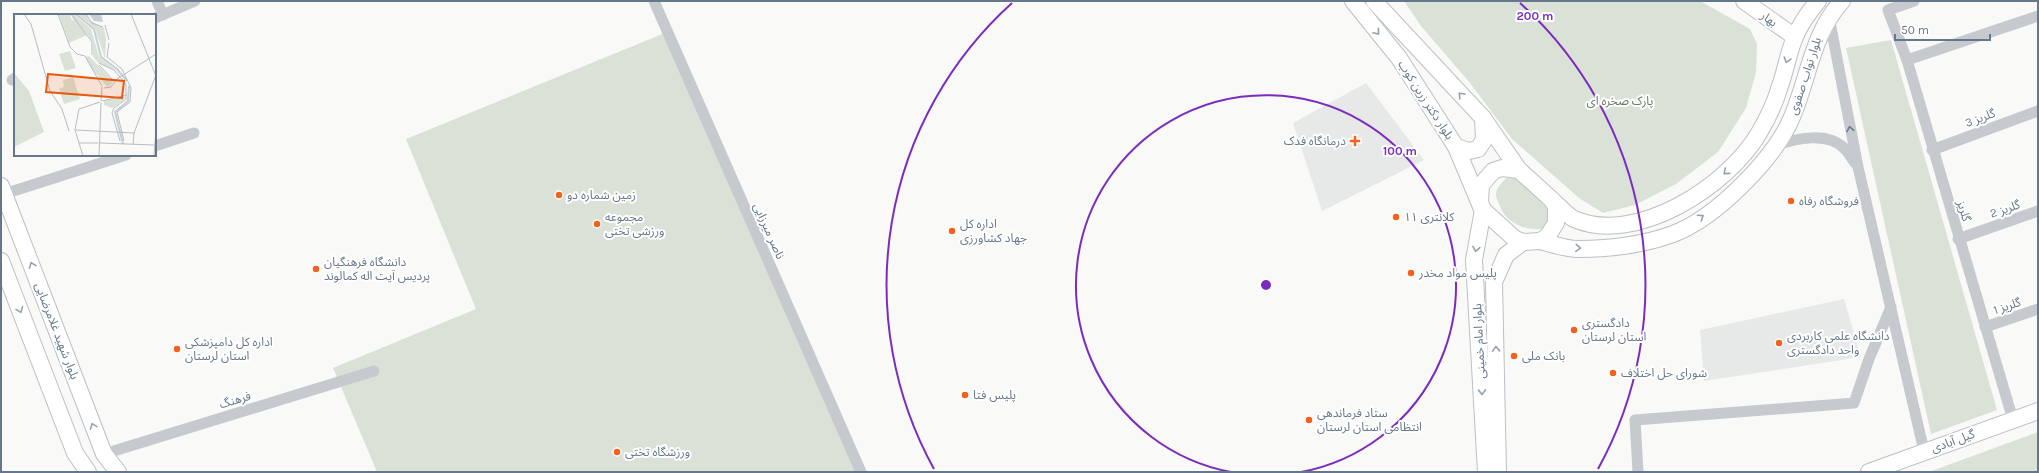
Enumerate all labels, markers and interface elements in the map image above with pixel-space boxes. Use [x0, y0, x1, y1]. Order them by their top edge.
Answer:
street label: بهار [1757, 8, 1780, 30]
text: 200 m [1517, 9, 1553, 23]
inset map [14, 14, 156, 156]
scale bar [1895, 16, 1990, 42]
text: 50 m [1901, 23, 1929, 37]
one-way arrow [1372, 27, 1379, 34]
street label: بلوار نواب صفوی [1786, 35, 1824, 117]
one-way arrow [1783, 56, 1792, 63]
street label: بلوار دکتر زرین کوب [1395, 58, 1457, 142]
one-way arrow [1459, 92, 1466, 100]
park label: پارک صخره ای [1587, 94, 1653, 109]
street label: گلریز 3 [1963, 106, 1998, 130]
one-way arrow [1847, 126, 1855, 132]
place label: درمانگاه فدک [1284, 134, 1346, 148]
marker: درمانگاه فدک [1349, 135, 1361, 147]
text: 100 m [1383, 144, 1417, 158]
one-way arrow [1723, 167, 1731, 174]
place label: زمین شماره دو [567, 188, 636, 202]
marker: زمین شماره دو [554, 190, 564, 200]
place label: فروشگاه رفاه [1799, 194, 1859, 208]
marker: فروشگاه رفاه [1786, 196, 1796, 206]
street label: گلریز 2 [1988, 197, 2023, 221]
street label: گلریز [1954, 198, 1974, 224]
street label: ناصر میرزایی [750, 201, 788, 261]
place label: مجموعه ورزشی تختی [605, 210, 664, 238]
place label: کلانتری ۱۱ [1404, 210, 1455, 224]
marker: کلانتری ۱۱ [1391, 212, 1401, 222]
one-way arrow [1697, 215, 1704, 222]
place label: اداره کل جهاد کشاورزی [960, 217, 1027, 245]
marker: مجموعه ورزشی تختی [592, 219, 602, 229]
marker: اداره کل جهاد کشاورزی [947, 226, 957, 236]
one-way arrow [1575, 244, 1581, 253]
one-way arrow [1473, 246, 1481, 252]
place label: دانشگاه فرهنگیان پردیس آیت اله کمالوند [324, 255, 430, 284]
one-way arrow [28, 262, 36, 269]
marker: دانشگاه فرهنگیان پردیس آیت اله کمالوند [311, 264, 321, 274]
place label: پلیس مواد مخدر [1418, 266, 1497, 281]
marker: پلیس مواد مخدر [1406, 268, 1416, 278]
centre of rings [1259, 278, 1273, 292]
street label: بلوار شهید غلامرضایی [32, 281, 82, 381]
street label: گلریز 1 [1991, 295, 2024, 317]
street label: بلوار امام خمینی [1470, 303, 1490, 379]
one-way arrow [16, 307, 24, 314]
place label: دادگستری استان لرستان [1582, 316, 1647, 344]
marker: دادگستری استان لرستان [1569, 325, 1579, 335]
place label: دانشگاه علمی کاربردی واحد دادگستری [1787, 329, 1890, 357]
place label: اداره کل دامپزشکی استان لرستان [185, 335, 273, 363]
marker: دانشگاه علمی کاربردی واحد دادگستری [1774, 338, 1784, 348]
marker: اداره کل دامپزشکی استان لرستان [172, 344, 182, 354]
one-way arrow [1492, 346, 1500, 352]
place label: بانک ملی [1522, 349, 1565, 363]
marker: بانک ملی [1509, 351, 1519, 361]
place label: شورای حل اختلاف [1621, 366, 1707, 380]
marker: شورای حل اختلاف [1608, 368, 1618, 378]
place label: پلیس فتا [973, 388, 1016, 403]
street label: فرهنگ [217, 389, 253, 411]
one-way arrow [1478, 389, 1487, 395]
marker: پلیس فتا [960, 390, 970, 400]
place label: ستاد فرماندهی انتظامی استان لرستان [1317, 406, 1422, 434]
marker: ستاد فرماندهی انتظامی استان لرستان [1304, 415, 1314, 425]
one-way arrow [89, 423, 97, 430]
street label: گیل آبادی [1929, 426, 1978, 455]
place label: ورزشگاه تختی [625, 445, 690, 459]
marker: ورزشگاه تختی [612, 447, 622, 457]

